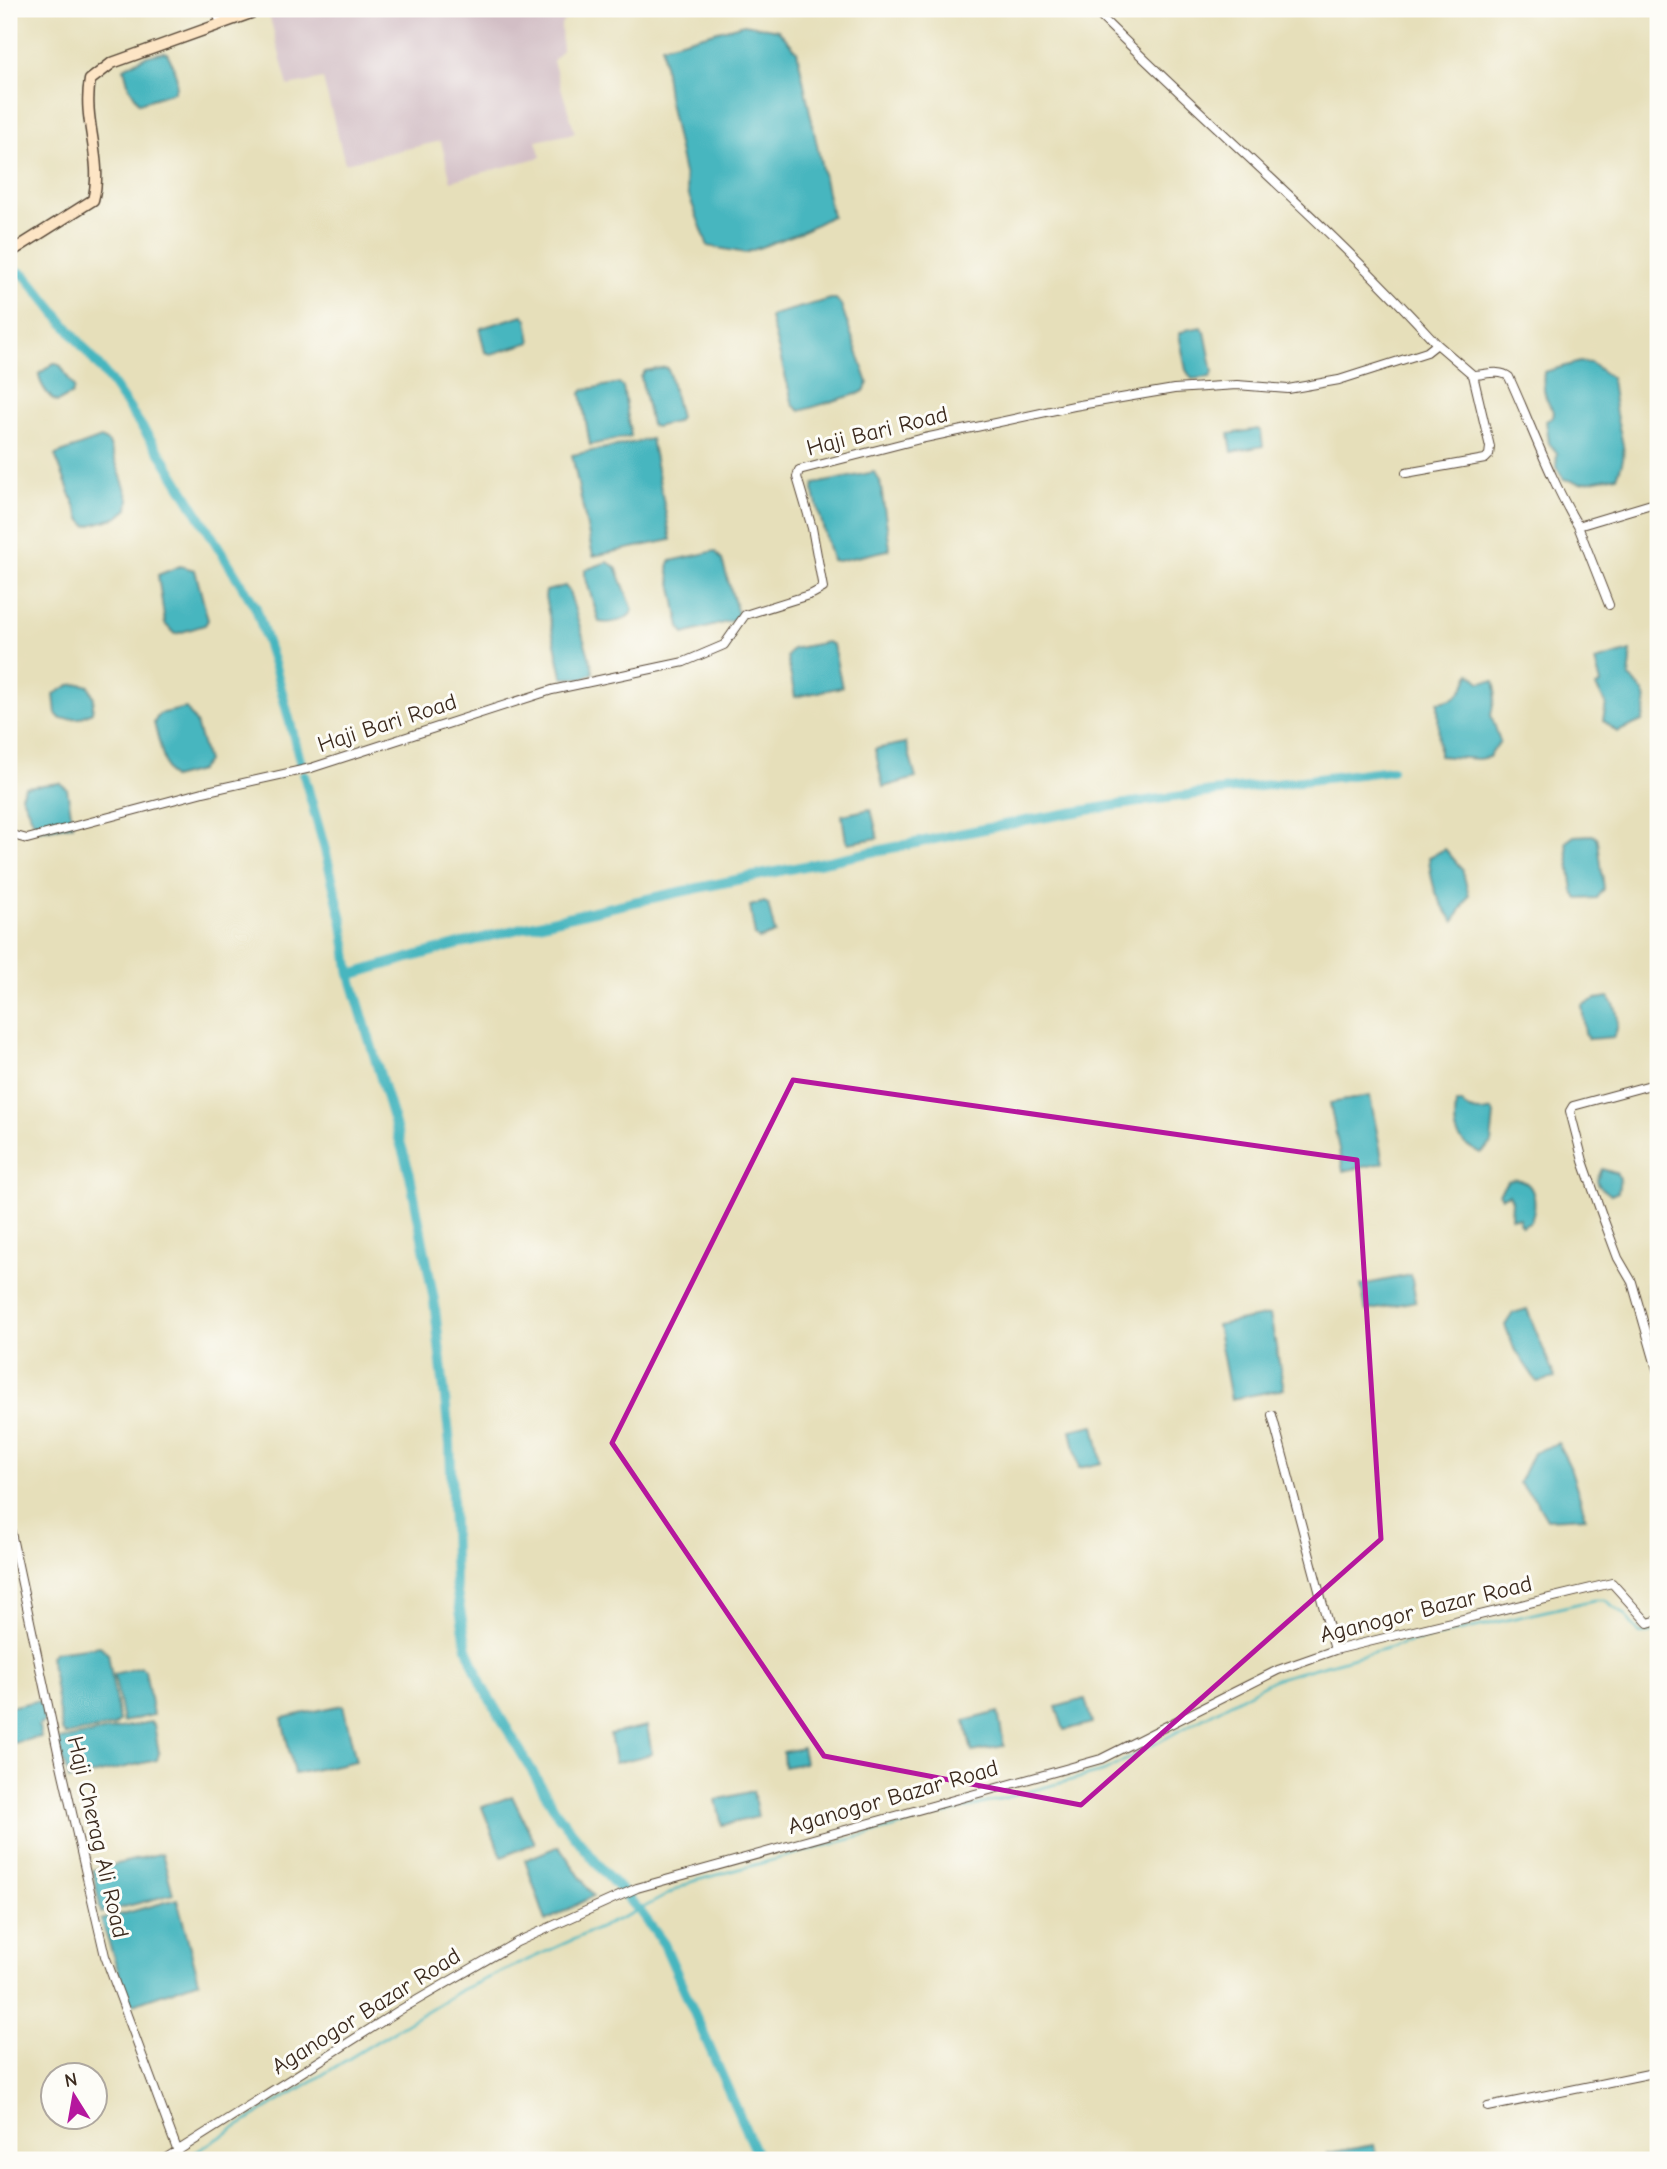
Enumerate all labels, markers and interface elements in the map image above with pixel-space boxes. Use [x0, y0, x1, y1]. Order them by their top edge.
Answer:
street label: Haji Bari Road [804, 400, 950, 462]
street label: Haji Bari Road [314, 688, 460, 758]
street label: Aganogor Bazar Road [1317, 1570, 1535, 1648]
street label: Haji Cherag Ali Road [62, 1734, 134, 1940]
street label: Aganogor Bazar Road [785, 1754, 1001, 1840]
street label: Aganogor Bazar Road [267, 1942, 465, 2080]
north arrow [38, 2060, 108, 2130]
text: N [63, 2068, 79, 2092]

